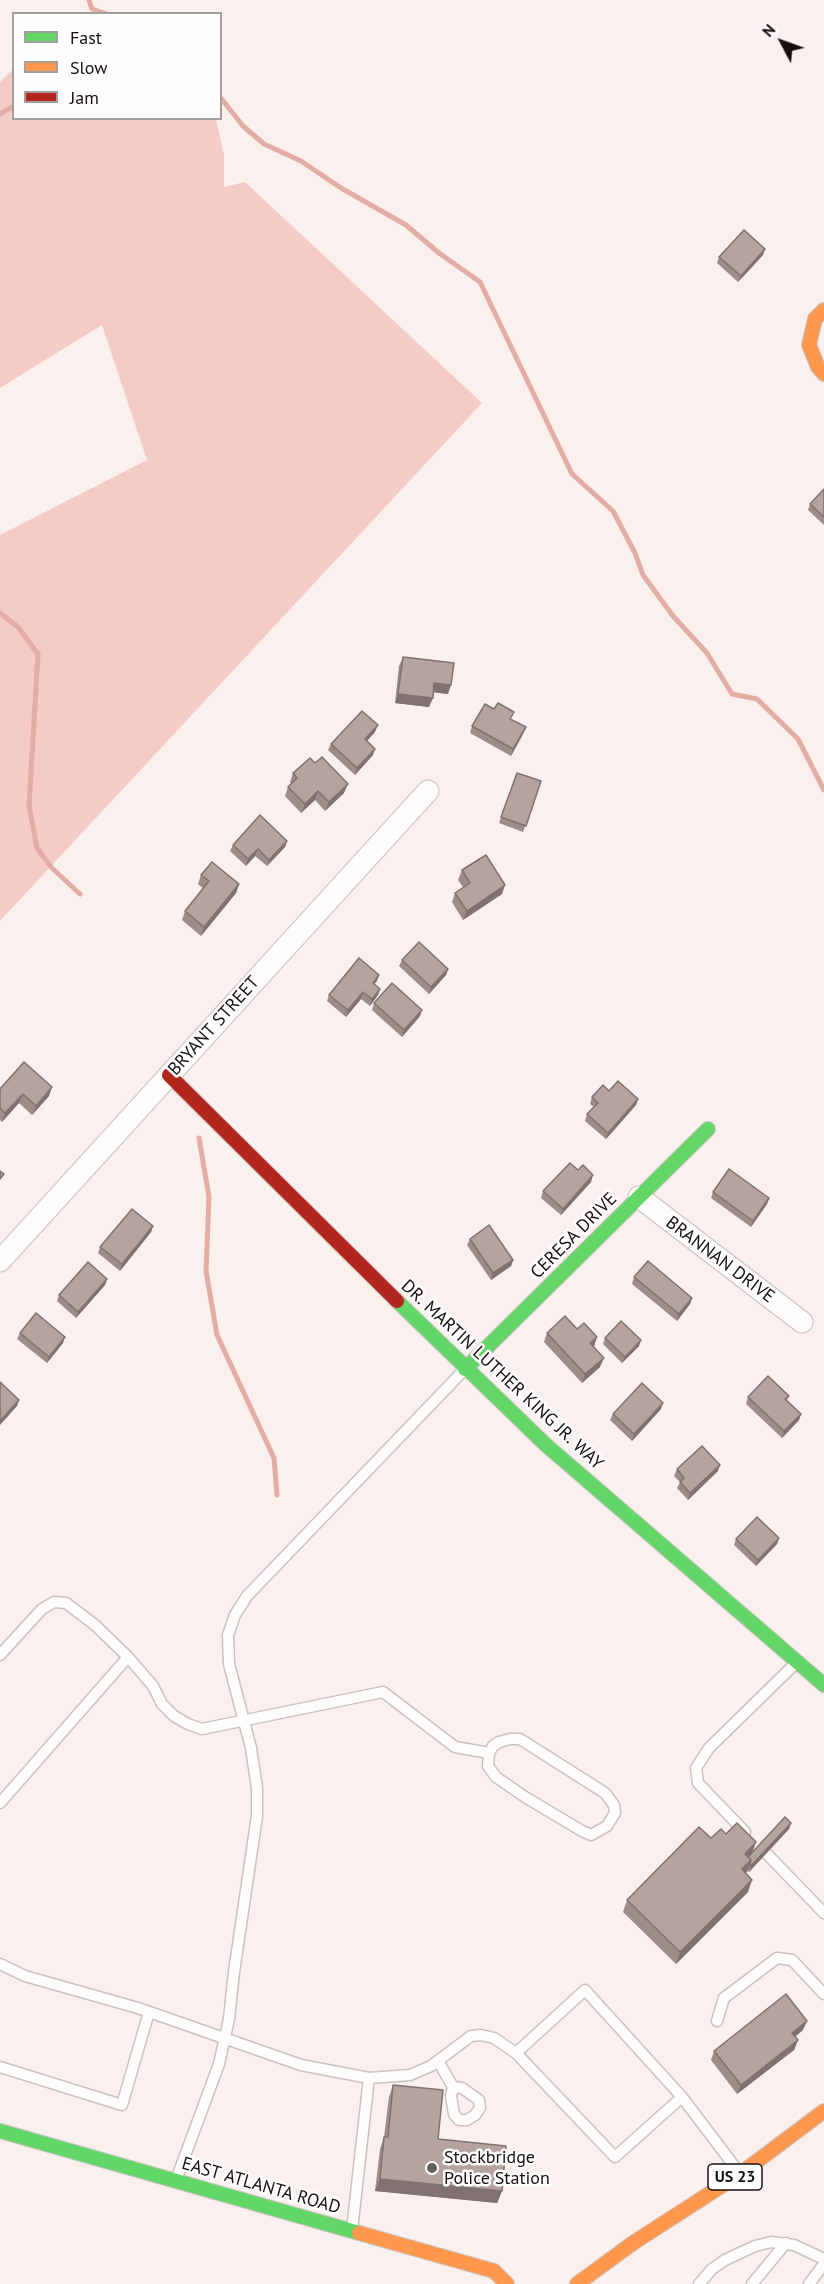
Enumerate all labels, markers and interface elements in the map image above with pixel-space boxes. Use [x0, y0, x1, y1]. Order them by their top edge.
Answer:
legend [12, 12, 222, 120]
north arrow [752, 12, 812, 72]
text: N [757, 20, 779, 41]
text: Fast [70, 26, 102, 49]
text: Slow [70, 56, 108, 79]
text: Jam [70, 86, 99, 109]
street label: BRYANT STREET [164, 972, 264, 1080]
street label: CERESA DRIVE [526, 1188, 622, 1284]
street label: BRANNAN DRIVE [661, 1212, 779, 1308]
street label: DR. MARTIN LUTHER KING JR. WAY [396, 1276, 608, 1474]
place label: Stockbridge Police Station [444, 2147, 550, 2190]
street label: EAST ATLANTA ROAD [179, 2153, 343, 2219]
marker: Stockbridge Police Station [425, 2161, 439, 2175]
road number: US 23 [708, 2164, 762, 2190]

